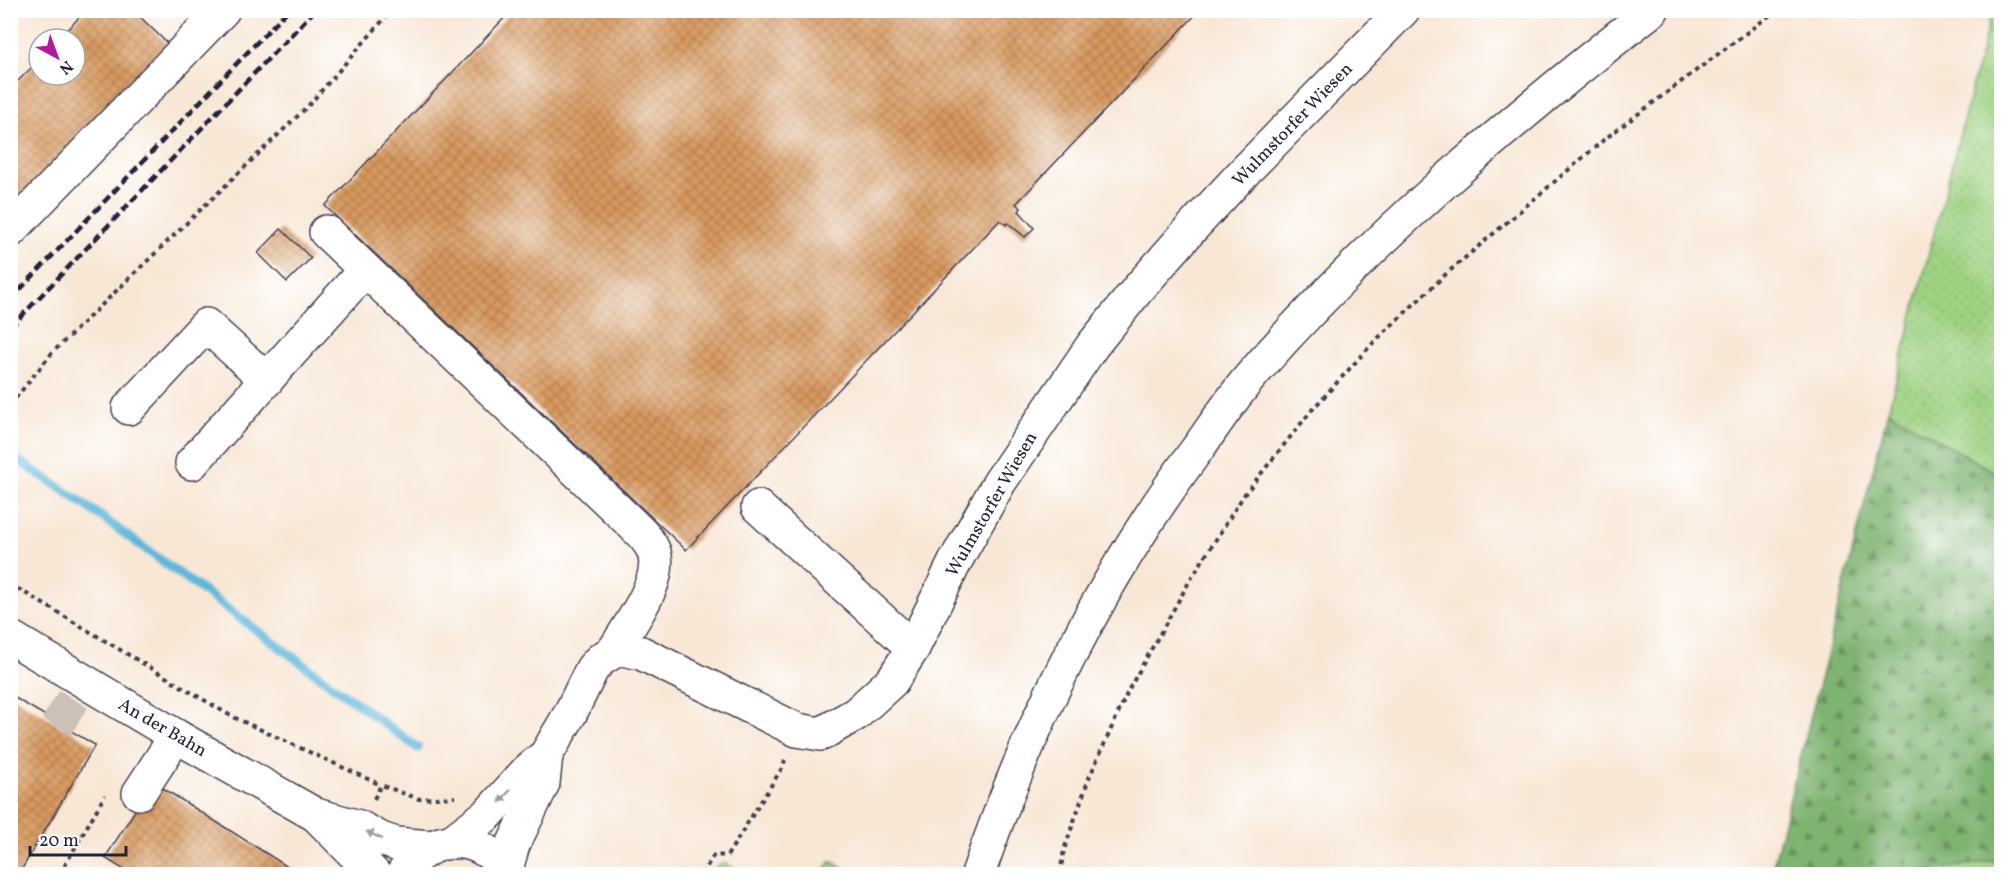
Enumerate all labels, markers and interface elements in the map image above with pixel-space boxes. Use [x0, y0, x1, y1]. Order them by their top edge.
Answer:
north arrow [27, 27, 87, 87]
text: N [54, 55, 77, 79]
street label: Wulmstorfer Wiesen [1227, 57, 1359, 193]
street label: Wulmstorfer Wiesen [941, 427, 1044, 582]
street label: An der Bahn [113, 693, 211, 764]
one-way arrow [499, 788, 512, 803]
scale bar [30, 819, 126, 857]
text: 20 m [39, 829, 79, 854]
one-way arrow [365, 830, 382, 839]

